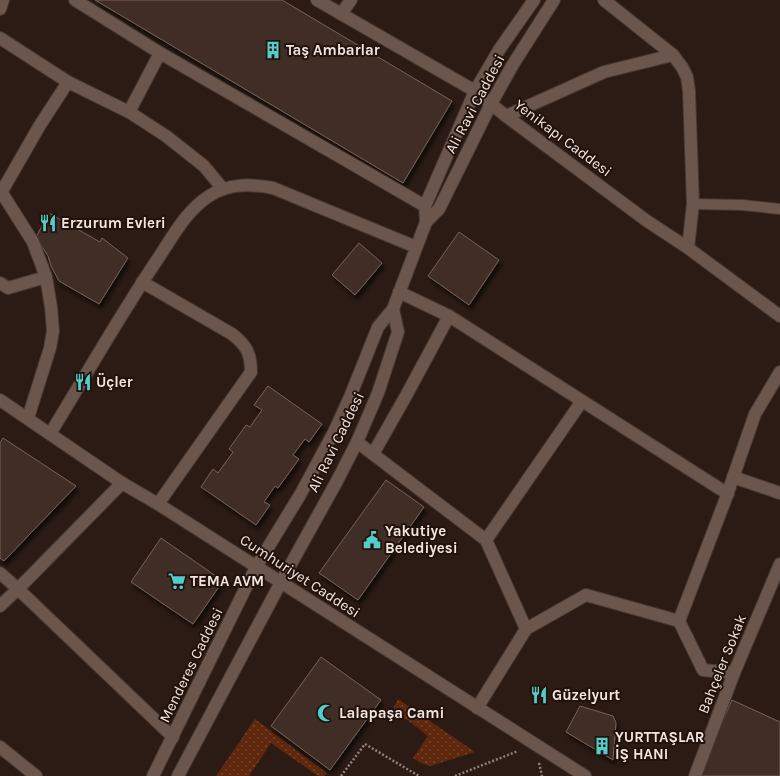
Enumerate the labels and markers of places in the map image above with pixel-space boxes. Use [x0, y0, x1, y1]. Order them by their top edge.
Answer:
building icon: Taş Ambarlar [263, 40, 283, 60]
place label: Taş Ambarlar [286, 41, 380, 59]
restaurant icon: Erzurum Evleri [38, 213, 58, 233]
place label: Erzurum Evleri [61, 214, 166, 232]
restaurant icon: Üçler [73, 372, 93, 392]
place label: Üçler [96, 372, 133, 391]
place label: Yakutiye Belediyesi [385, 522, 458, 557]
public building icon: Yakutiye Belediyesi [362, 530, 382, 550]
supermarket icon: TEMA AVM [167, 571, 187, 591]
place label: TEMA AVM [190, 572, 264, 590]
restaurant icon: Güzelyurt [529, 685, 549, 705]
place label: Güzelyurt [552, 686, 620, 704]
mosque icon: Lalapaşa Cami [316, 703, 336, 723]
place label: Lalapaşa Cami [339, 704, 444, 722]
place label: YURTTAŞLAR İŞ HANI [615, 728, 704, 763]
building icon: YURTTAŞLAR İŞ HANI [592, 736, 612, 756]

